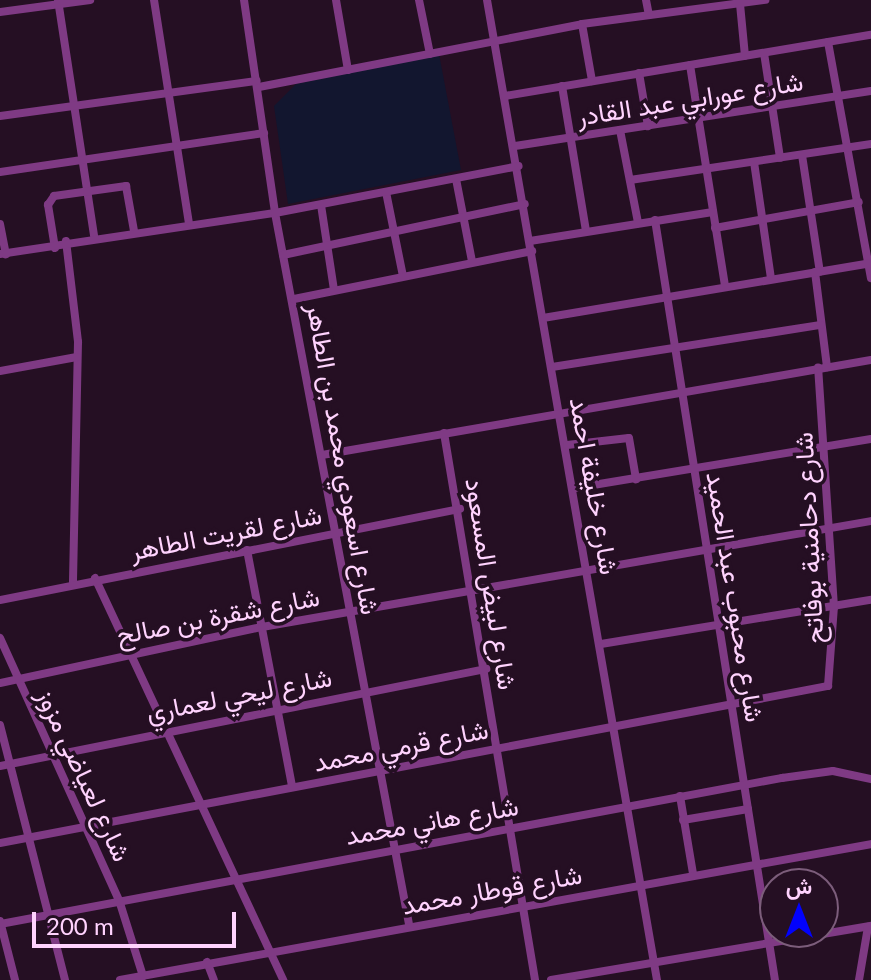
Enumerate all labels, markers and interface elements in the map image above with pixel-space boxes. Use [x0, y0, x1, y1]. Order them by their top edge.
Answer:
street label: شارع عورابي عبد القادر [575, 66, 805, 132]
street label: شارع اسعودي محمد بن الطاهر [300, 301, 386, 617]
street label: شارع خليفة احمد [563, 395, 625, 577]
street label: شارع دحامنية بوفاتح [788, 432, 830, 644]
street label: شارع محبوب عبد الحميد [700, 470, 770, 724]
street label: شارع لبيض المسعود [459, 476, 523, 692]
street label: شارع لقريت الطاهر [128, 499, 324, 567]
street label: شارع شقرة بن صالح [114, 581, 322, 651]
street label: شارع ليحي لعماري [144, 662, 334, 728]
street label: شارع لعياضي مزوز [30, 684, 138, 866]
street label: شارع قرمي محمد [311, 714, 491, 778]
street label: شارع هاني محمد [343, 790, 521, 852]
street label: شارع قوطار محمد [400, 859, 584, 921]
north arrow [759, 868, 839, 948]
text: ش [786, 872, 812, 899]
scale bar [36, 896, 240, 946]
text: 200 m [46, 911, 114, 940]

